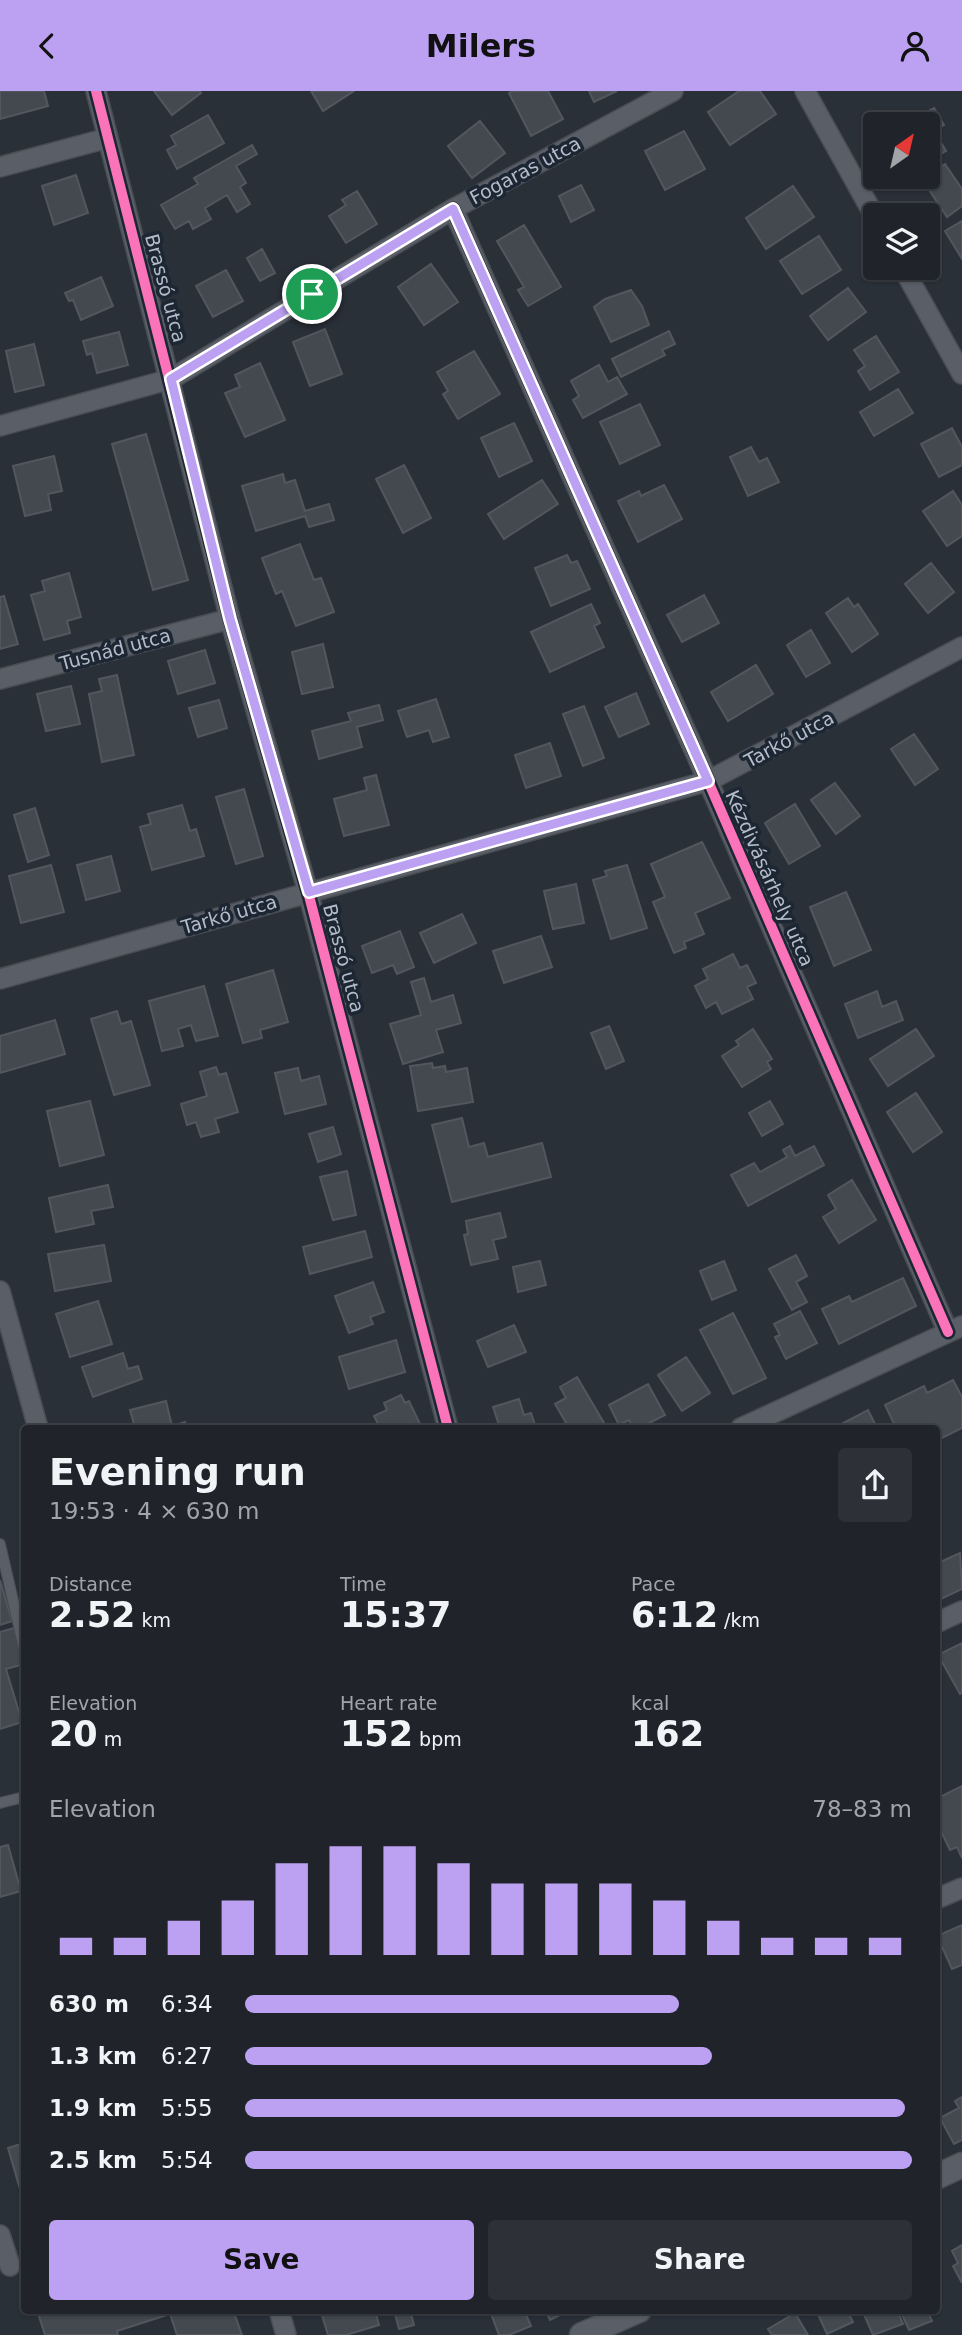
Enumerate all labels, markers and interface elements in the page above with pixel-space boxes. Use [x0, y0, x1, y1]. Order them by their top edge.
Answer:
icon: back [28, 27, 66, 65]
text: Milers [426, 27, 536, 65]
icon: person [896, 27, 934, 65]
north arrow [863, 112, 940, 189]
map controls [863, 112, 940, 280]
street label: Fogaras utca [466, 132, 584, 208]
button: layers [863, 203, 940, 280]
street label: Brassó utca [141, 231, 191, 345]
pin [282, 264, 342, 324]
icon: arrive [293, 275, 331, 313]
street label: Tusnád utca [56, 624, 173, 675]
street label: Tarkő utca [740, 706, 838, 772]
street label: Kézdivásárhely utca [721, 787, 819, 969]
street label: Tarkő utca [178, 890, 279, 938]
street label: Brassó utca [319, 901, 369, 1015]
button: share [838, 1448, 912, 1522]
text: Evening run [49, 1450, 306, 1494]
text: 19:53 · 4 × 630 m [49, 1498, 259, 1524]
text: Distance [49, 1573, 132, 1595]
text: Time [340, 1573, 387, 1595]
text: Pace [631, 1573, 675, 1595]
text: 2.52 [49, 1595, 135, 1635]
text: 15:37 [340, 1595, 451, 1635]
text: 6:12 [631, 1595, 718, 1635]
text: km [135, 1609, 171, 1631]
text: /km [718, 1609, 760, 1631]
text: Elevation [49, 1692, 137, 1714]
text: Heart rate [340, 1692, 438, 1714]
text: kcal [631, 1692, 669, 1714]
text: 20 [49, 1714, 98, 1754]
text: 152 [340, 1714, 413, 1754]
text: 162 [631, 1714, 704, 1754]
text: m [98, 1728, 122, 1750]
text: bpm [413, 1728, 462, 1750]
text: Elevation [49, 1796, 156, 1822]
text: 78–83 m [812, 1796, 912, 1822]
text: 630 m [49, 1991, 129, 2017]
text: 6:34 [161, 1991, 213, 2017]
text: 1.3 km [49, 2043, 137, 2069]
text: 6:27 [161, 2043, 213, 2069]
text: 1.9 km [49, 2095, 137, 2121]
text: 5:55 [161, 2095, 213, 2121]
text: 2.5 km [49, 2147, 137, 2173]
text: 5:54 [161, 2147, 213, 2173]
button: Save [49, 2220, 474, 2300]
button: Share [488, 2220, 912, 2300]

